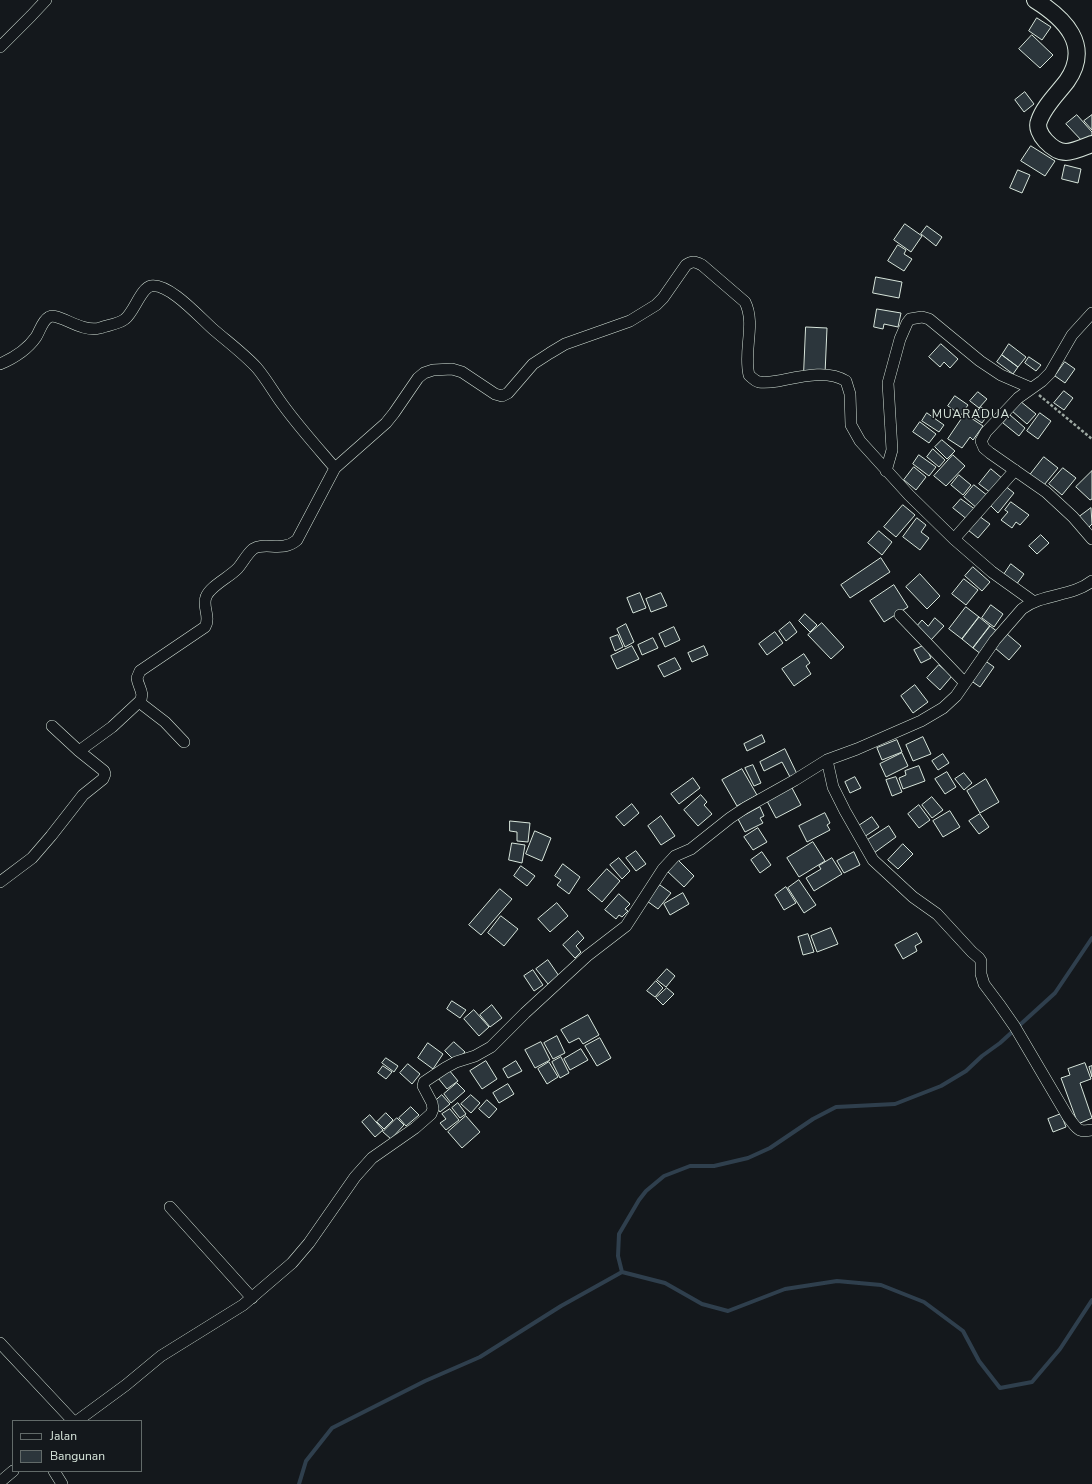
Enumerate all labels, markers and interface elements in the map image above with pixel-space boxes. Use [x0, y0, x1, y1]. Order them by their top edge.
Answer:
district label: MUARADUA [932, 408, 1010, 422]
legend [12, 1420, 142, 1472]
text: Jalan [50, 1428, 77, 1444]
text: Bangunan [50, 1448, 105, 1464]

